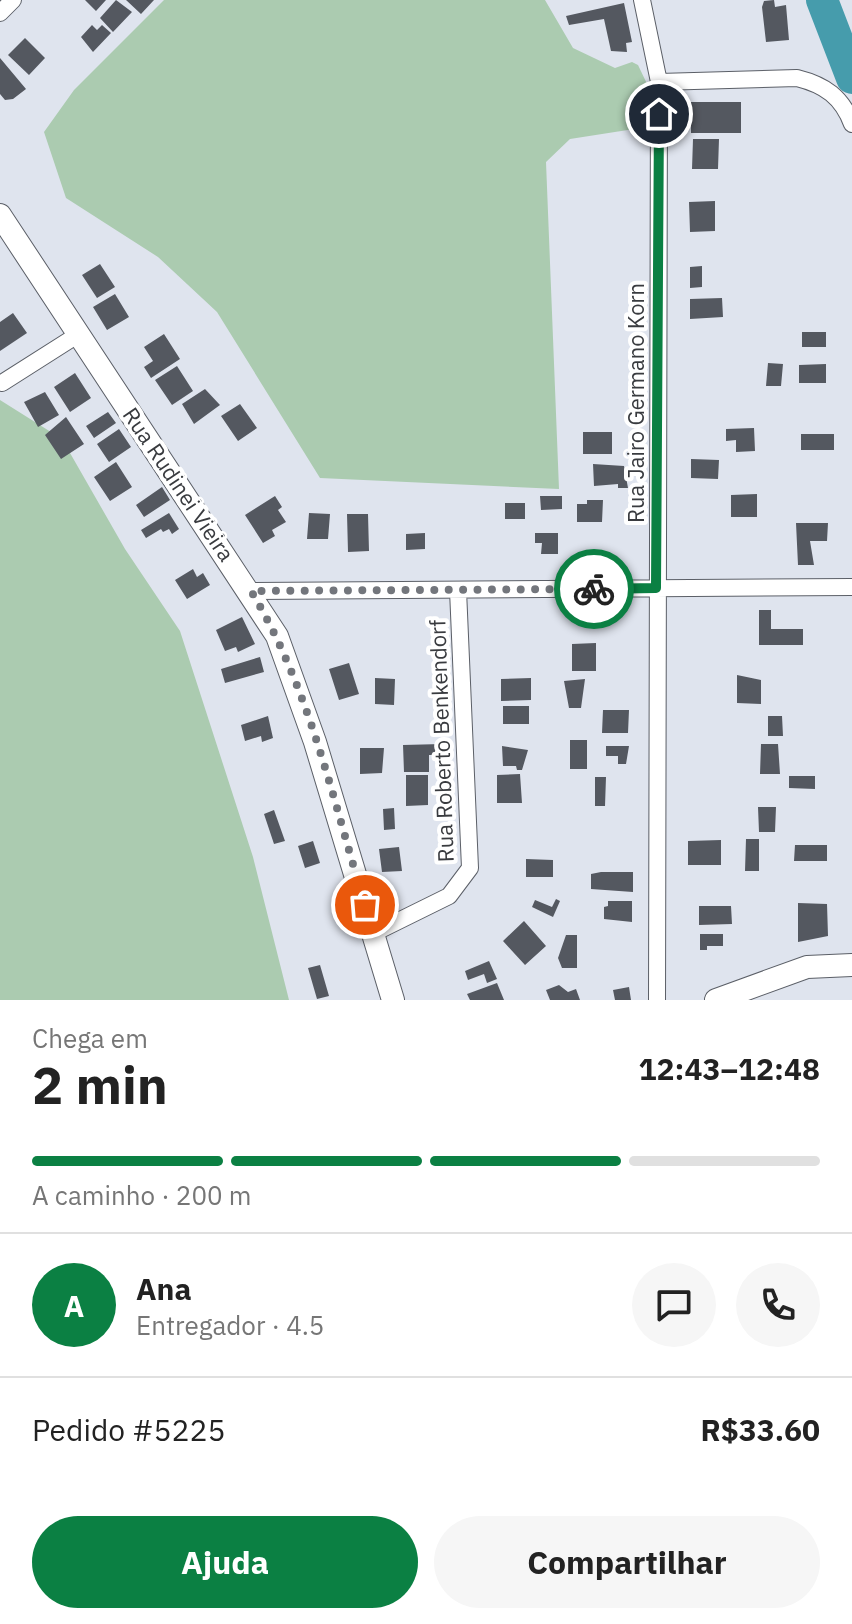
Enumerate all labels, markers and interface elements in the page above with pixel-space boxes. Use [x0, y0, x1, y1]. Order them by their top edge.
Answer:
pin [625, 80, 693, 148]
icon: home [637, 92, 681, 136]
street label: Rua Jairo Germano Korn [621, 283, 650, 523]
street label: Rua Rudinei Vieira [117, 401, 241, 567]
courier [554, 549, 634, 629]
icon: bike [572, 567, 616, 611]
street label: Rua Roberto Benkendorf [422, 619, 460, 863]
pin [331, 871, 399, 939]
icon: bag [343, 883, 387, 927]
text: Chega em [32, 1021, 148, 1055]
text: 12:43–12:48 [639, 1049, 820, 1088]
text: 2 min [32, 1051, 168, 1118]
text: A caminho · 200 m [32, 1178, 251, 1212]
button: chat [632, 1263, 716, 1347]
button: phone [736, 1263, 820, 1347]
text: Ana [136, 1269, 192, 1308]
text: A [64, 1286, 84, 1325]
text: Entregador · 4.5 [136, 1308, 324, 1342]
text: Pedido #5225 [32, 1410, 226, 1449]
text: R$33.60 [700, 1410, 820, 1449]
button: Ajuda [32, 1516, 418, 1608]
button: Compartilhar [434, 1516, 820, 1608]

